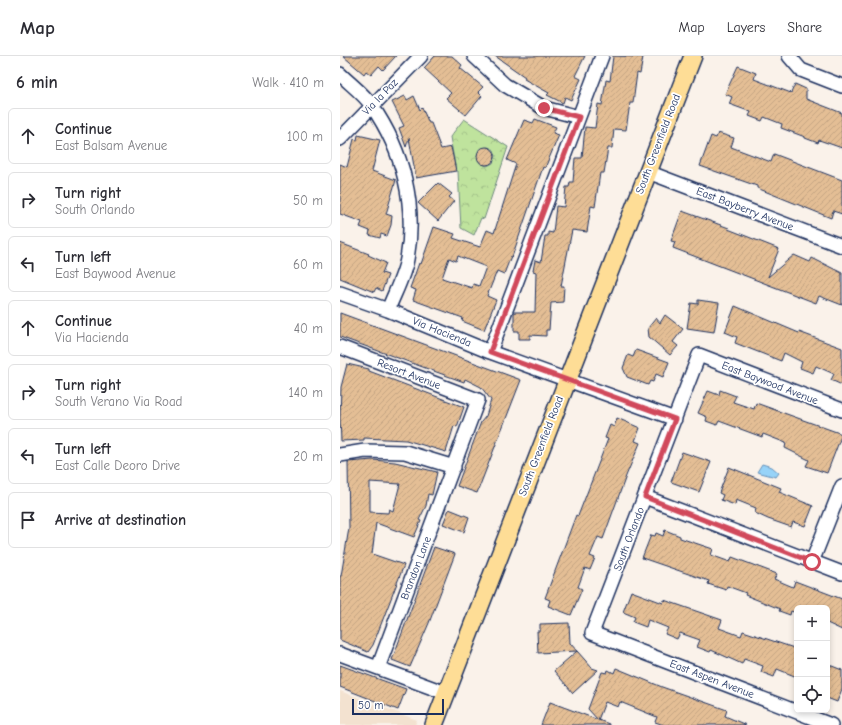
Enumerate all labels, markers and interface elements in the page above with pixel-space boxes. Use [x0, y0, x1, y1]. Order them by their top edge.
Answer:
text: Map [20, 17, 55, 39]
text: Map [678, 19, 705, 36]
text: Layers [727, 19, 765, 36]
text: Share [787, 19, 822, 36]
text: 6 min [16, 73, 58, 92]
text: Walk · 410 m [252, 75, 324, 90]
street label: Via la Paz [359, 76, 401, 118]
street label: South Greenfield Road [633, 92, 683, 196]
route end [535, 99, 553, 117]
text: Continue [55, 120, 112, 138]
icon: ahead [17, 125, 39, 147]
text: 100 m [287, 129, 323, 144]
text: East Balsam Avenue [55, 138, 167, 153]
text: Turn right [55, 184, 121, 202]
street label: East Bayberry Avenue [694, 184, 796, 234]
icon: right [17, 189, 39, 211]
text: 50 m [293, 193, 323, 208]
text: South Orlando [55, 202, 135, 217]
text: Turn left [55, 248, 111, 266]
icon: left [17, 253, 39, 275]
text: 60 m [293, 257, 323, 272]
text: East Baywood Avenue [55, 266, 176, 281]
text: Continue [55, 312, 112, 330]
street label: Via Hacienda [411, 314, 473, 350]
icon: ahead [17, 317, 39, 339]
text: 40 m [294, 321, 323, 336]
text: Via Hacienda [55, 330, 129, 345]
street label: Resort Avenue [375, 356, 443, 392]
street label: East Baywood Avenue [720, 359, 820, 408]
text: Turn right [55, 376, 121, 394]
icon: right [17, 381, 39, 403]
text: 140 m [289, 385, 323, 400]
text: South Verano Via Road [55, 394, 183, 409]
street label: South Greenfield Road [516, 394, 566, 498]
text: Turn left [55, 440, 111, 458]
icon: left [17, 445, 39, 467]
text: 20 m [293, 449, 323, 464]
text: East Calle Deoro Drive [55, 458, 180, 473]
street label: South Orlando [611, 505, 647, 573]
icon: arrive [17, 509, 39, 531]
text: Arrive at destination [55, 511, 186, 529]
street label: Brandon Lane [398, 534, 434, 601]
route start [803, 553, 821, 571]
map controls [794, 605, 830, 713]
button: + [794, 605, 830, 641]
button: − [794, 641, 830, 677]
street label: East Aspen Avenue [668, 657, 756, 701]
button: locate [794, 677, 830, 713]
scale bar [352, 697, 444, 716]
text: 50 m [358, 699, 383, 712]

